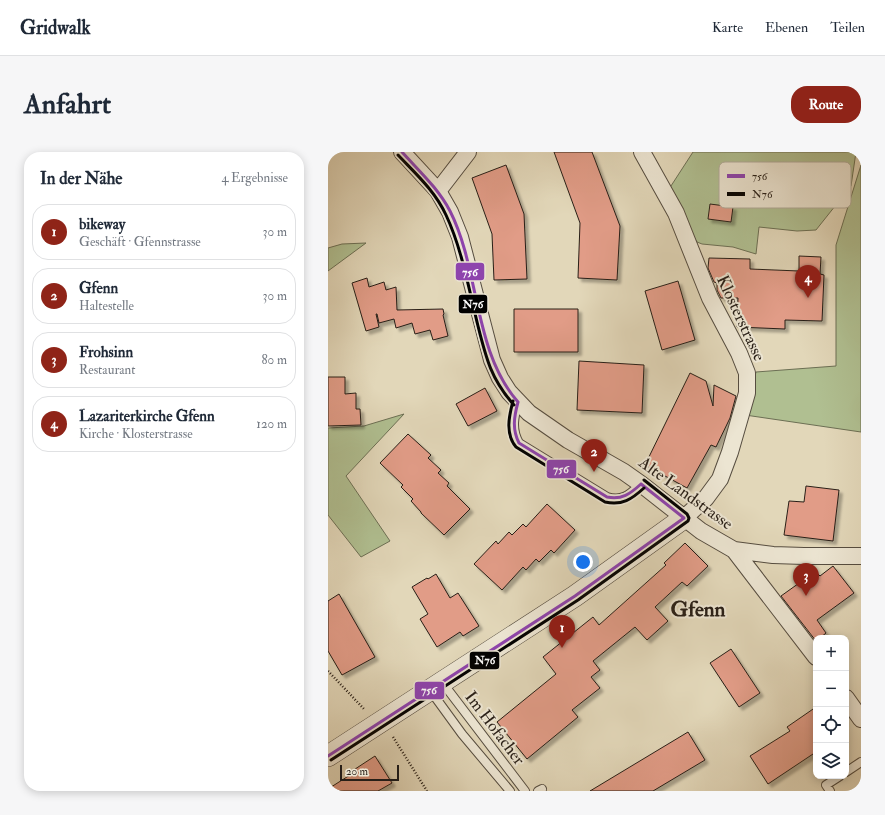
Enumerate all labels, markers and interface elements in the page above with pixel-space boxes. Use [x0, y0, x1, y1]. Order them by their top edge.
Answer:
text: Gridwalk [20, 16, 91, 40]
text: Karte [712, 19, 743, 36]
text: Ebenen [765, 19, 808, 36]
text: Teilen [830, 19, 865, 36]
button: Route [791, 86, 861, 123]
text: Anfahrt [24, 87, 111, 122]
legend [719, 162, 851, 208]
text: In der Nähe [40, 168, 122, 189]
text: 4 Ergebnisse [221, 170, 288, 186]
text: 756 [752, 170, 769, 183]
text: N76 [752, 188, 774, 201]
text: bikeway [79, 215, 125, 234]
text: 1 [52, 224, 56, 240]
text: 30 m [263, 224, 287, 240]
text: Geschäft · Gfennstrasse [79, 234, 201, 250]
line badge: 756 [455, 262, 485, 281]
pin: 4 [795, 265, 821, 298]
text: 756 [462, 266, 479, 279]
street label: Klosterstrasse [712, 272, 770, 364]
text: Gfenn [79, 279, 118, 298]
text: 2 [51, 288, 57, 304]
text: 30 m [263, 288, 287, 304]
line badge: N76 [458, 294, 488, 314]
text: Haltestelle [79, 298, 134, 314]
text: N76 [462, 298, 485, 311]
text: Frohsinn [79, 343, 133, 362]
text: 3 [52, 352, 57, 368]
text: 80 m [261, 352, 287, 368]
text: Restaurant [79, 362, 135, 378]
text: Lazariterkirche Gfenn [79, 407, 215, 426]
text: 4 [50, 416, 58, 432]
text: 120 m [256, 416, 287, 432]
text: Kirche · Klosterstrasse [79, 426, 193, 442]
pin: 2 [581, 439, 607, 472]
street label: Alte Landstrasse [634, 451, 737, 534]
line badge: 756 [546, 459, 577, 479]
text: 756 [553, 463, 570, 476]
your location [573, 552, 593, 572]
pin: 3 [793, 563, 819, 596]
district label: Gfenn [671, 596, 726, 623]
pin: 1 [549, 615, 575, 648]
map controls [813, 635, 849, 779]
button: + [813, 635, 849, 671]
line badge: N76 [469, 651, 500, 670]
text: N76 [474, 654, 497, 667]
button: − [813, 671, 849, 707]
line badge: 756 [414, 681, 445, 700]
text: 756 [421, 684, 438, 697]
street label: Im Hofacher [460, 687, 530, 770]
button: locate [813, 707, 849, 743]
button: layers [813, 743, 849, 779]
scale bar [340, 763, 399, 782]
text: 20 m [346, 765, 368, 778]

